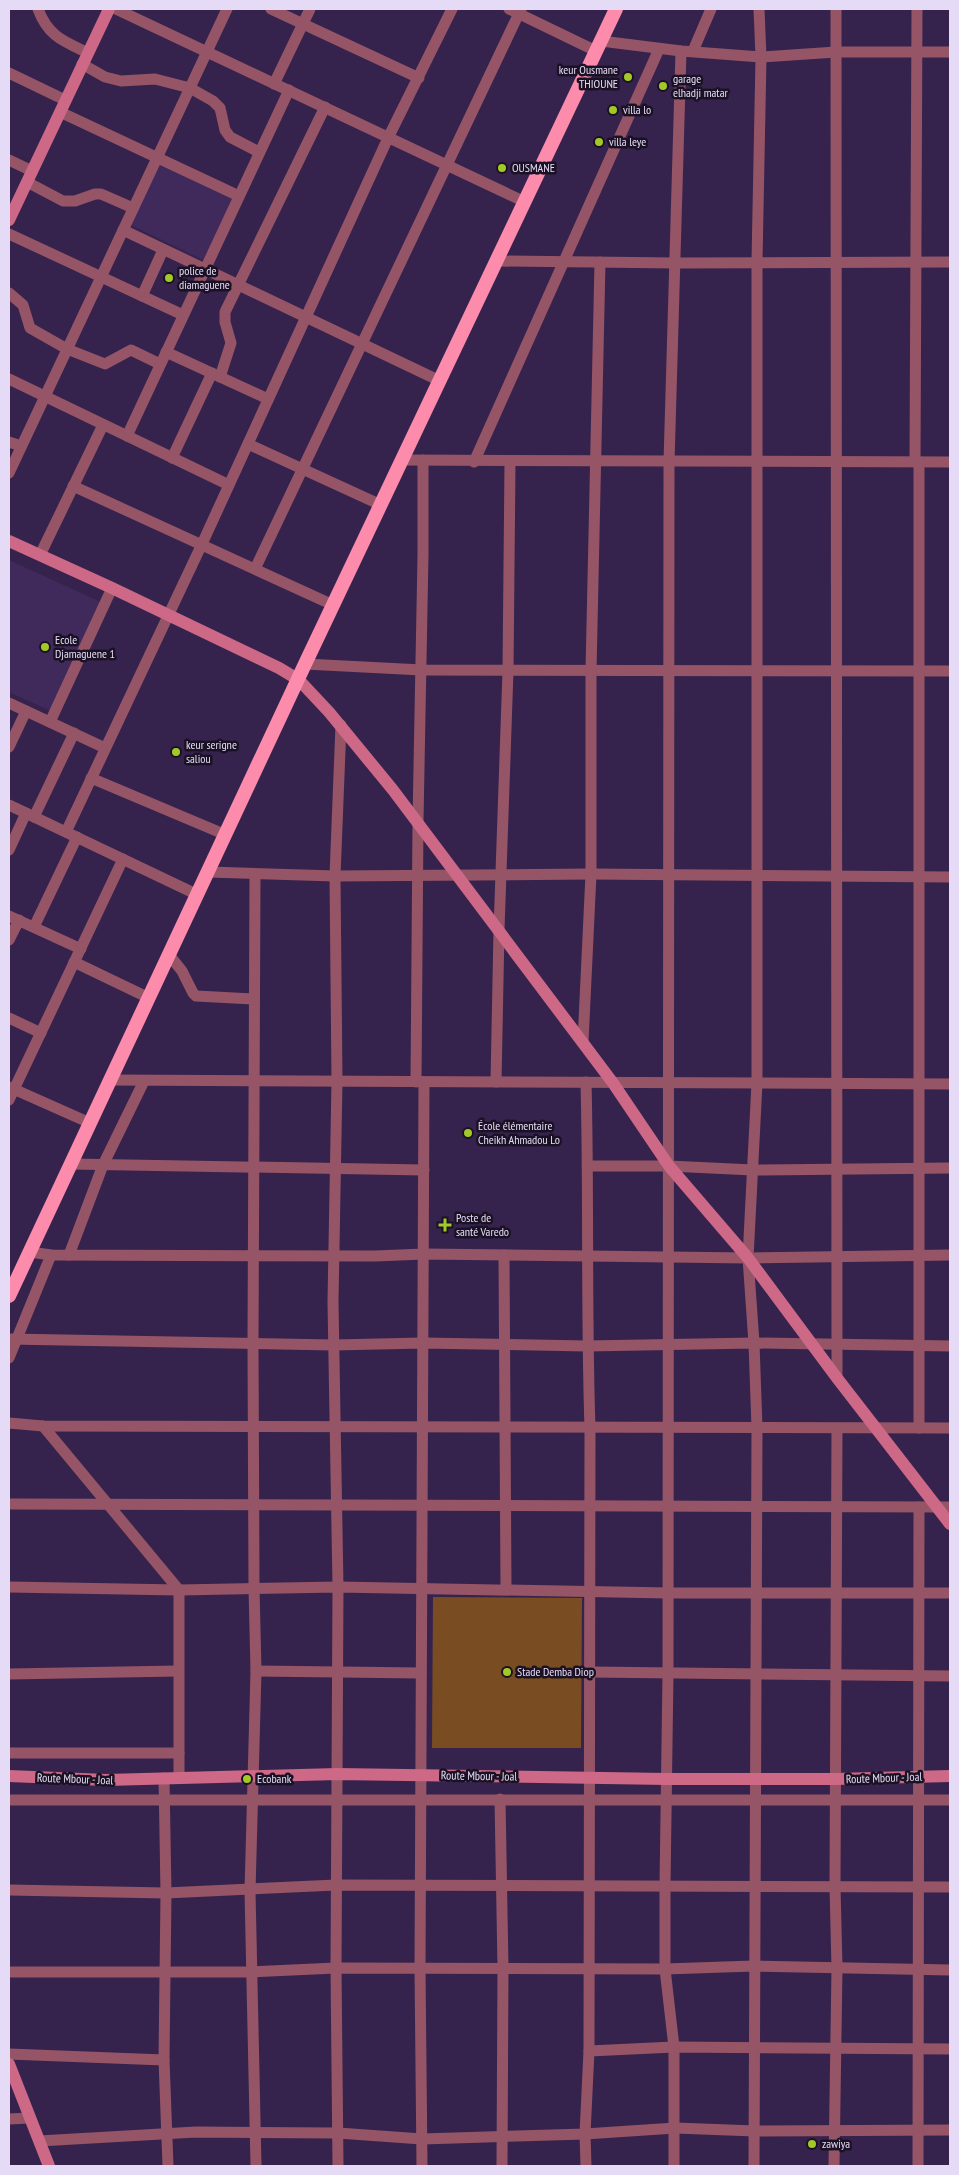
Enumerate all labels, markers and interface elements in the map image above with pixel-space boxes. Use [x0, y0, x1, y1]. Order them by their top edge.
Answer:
place label: keur Ousmane THIOUNE [559, 62, 618, 91]
marker: keur Ousmane THIOUNE [622, 71, 634, 83]
place label: garage elhadji matar [673, 71, 728, 100]
marker: garage elhadji matar [657, 80, 669, 92]
place label: villa lo [623, 102, 651, 117]
marker: villa lo [607, 104, 619, 116]
place label: villa leye [609, 134, 646, 149]
marker: villa leye [593, 136, 605, 148]
place label: OUSMANE [512, 160, 555, 175]
marker: OUSMANE [496, 162, 508, 174]
place label: police de diamaguene [179, 263, 230, 292]
marker: police de diamaguene [163, 272, 175, 284]
place label: Ecole Djamaguene 1 [55, 632, 115, 661]
marker: Ecole Djamaguene 1 [39, 641, 51, 653]
place label: keur serigne saliou [186, 737, 237, 766]
marker: keur serigne saliou [170, 746, 182, 758]
place label: École élémentaire Cheikh Ahmadou Lo [478, 1118, 560, 1147]
marker: École élémentaire Cheikh Ahmadou Lo [462, 1127, 474, 1139]
place label: Poste de santé Varedo [456, 1210, 509, 1239]
marker: Poste de santé Varedo [438, 1218, 452, 1232]
place label: Stade Demba Diop [517, 1664, 594, 1679]
marker: Stade Demba Diop [501, 1666, 513, 1678]
street label: Route Mbour - Joal [441, 1767, 517, 1784]
street label: Route Mbour - Joal [846, 1769, 923, 1786]
street label: Route Mbour - Joal [37, 1770, 114, 1787]
place label: Ecobank [257, 1771, 292, 1786]
marker: Ecobank [241, 1773, 253, 1785]
place label: zawiya [822, 2136, 850, 2151]
marker: zawiya [806, 2138, 818, 2150]

